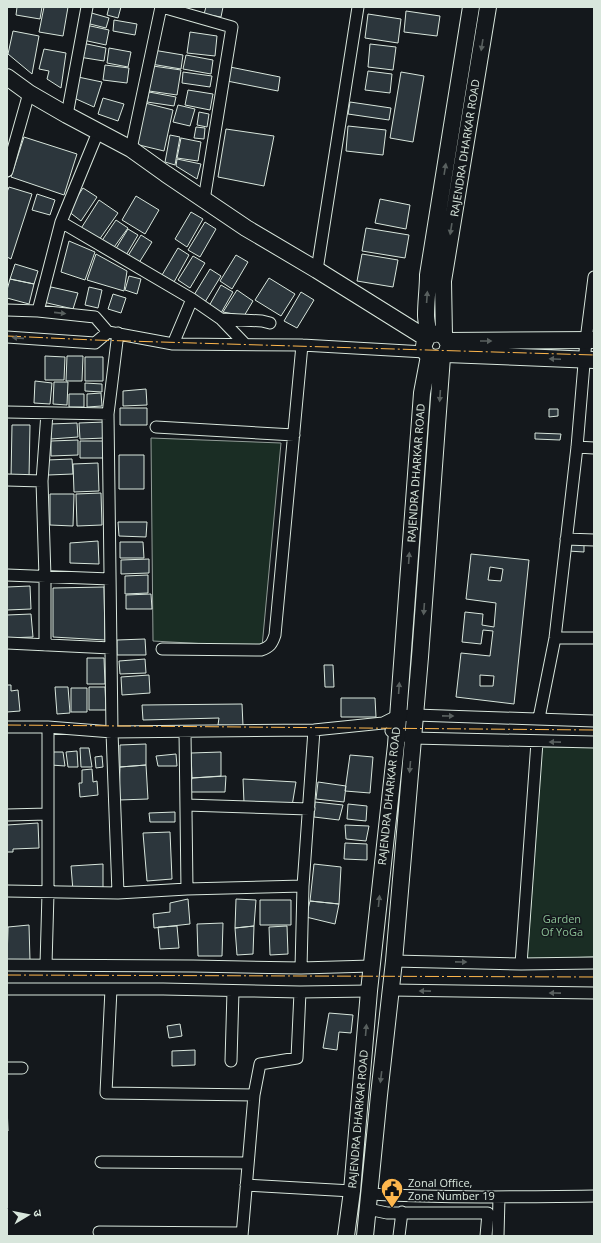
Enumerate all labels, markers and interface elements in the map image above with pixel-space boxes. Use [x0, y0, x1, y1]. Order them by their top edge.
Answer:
one-way arrow [479, 39, 485, 52]
street label: RAJENDRA DHARKAR ROAD [446, 78, 483, 218]
one-way arrow [442, 163, 448, 175]
one-way arrow [448, 223, 454, 235]
one-way arrow [424, 290, 430, 303]
one-way arrow [54, 310, 66, 317]
one-way arrow [12, 335, 24, 342]
one-way arrow [480, 338, 493, 344]
one-way arrow [549, 355, 561, 362]
one-way arrow [436, 390, 443, 402]
street label: RAJENDRA DHARKAR ROAD [403, 403, 428, 543]
one-way arrow [405, 552, 412, 564]
one-way arrow [420, 603, 427, 615]
one-way arrow [396, 682, 403, 694]
one-way arrow [442, 713, 455, 719]
street label: RAJENDRA DHARKAR ROAD [374, 726, 403, 866]
one-way arrow [548, 739, 561, 745]
one-way arrow [407, 761, 413, 773]
one-way arrow [375, 895, 382, 907]
park label: Garden Of YoGa [541, 911, 583, 939]
one-way arrow [455, 959, 467, 966]
one-way arrow [418, 988, 431, 994]
one-way arrow [548, 990, 561, 996]
one-way arrow [362, 1024, 369, 1036]
street label: RAJENDRA DHARKAR ROAD [344, 1049, 371, 1189]
one-way arrow [378, 1071, 384, 1084]
place label: Zonal Office, Zone Number 19 [408, 1175, 495, 1203]
public building icon: Zonal Office, Zone Number 19 [379, 1176, 405, 1209]
north arrow [8, 1195, 48, 1235]
text: उ [30, 1209, 46, 1218]

